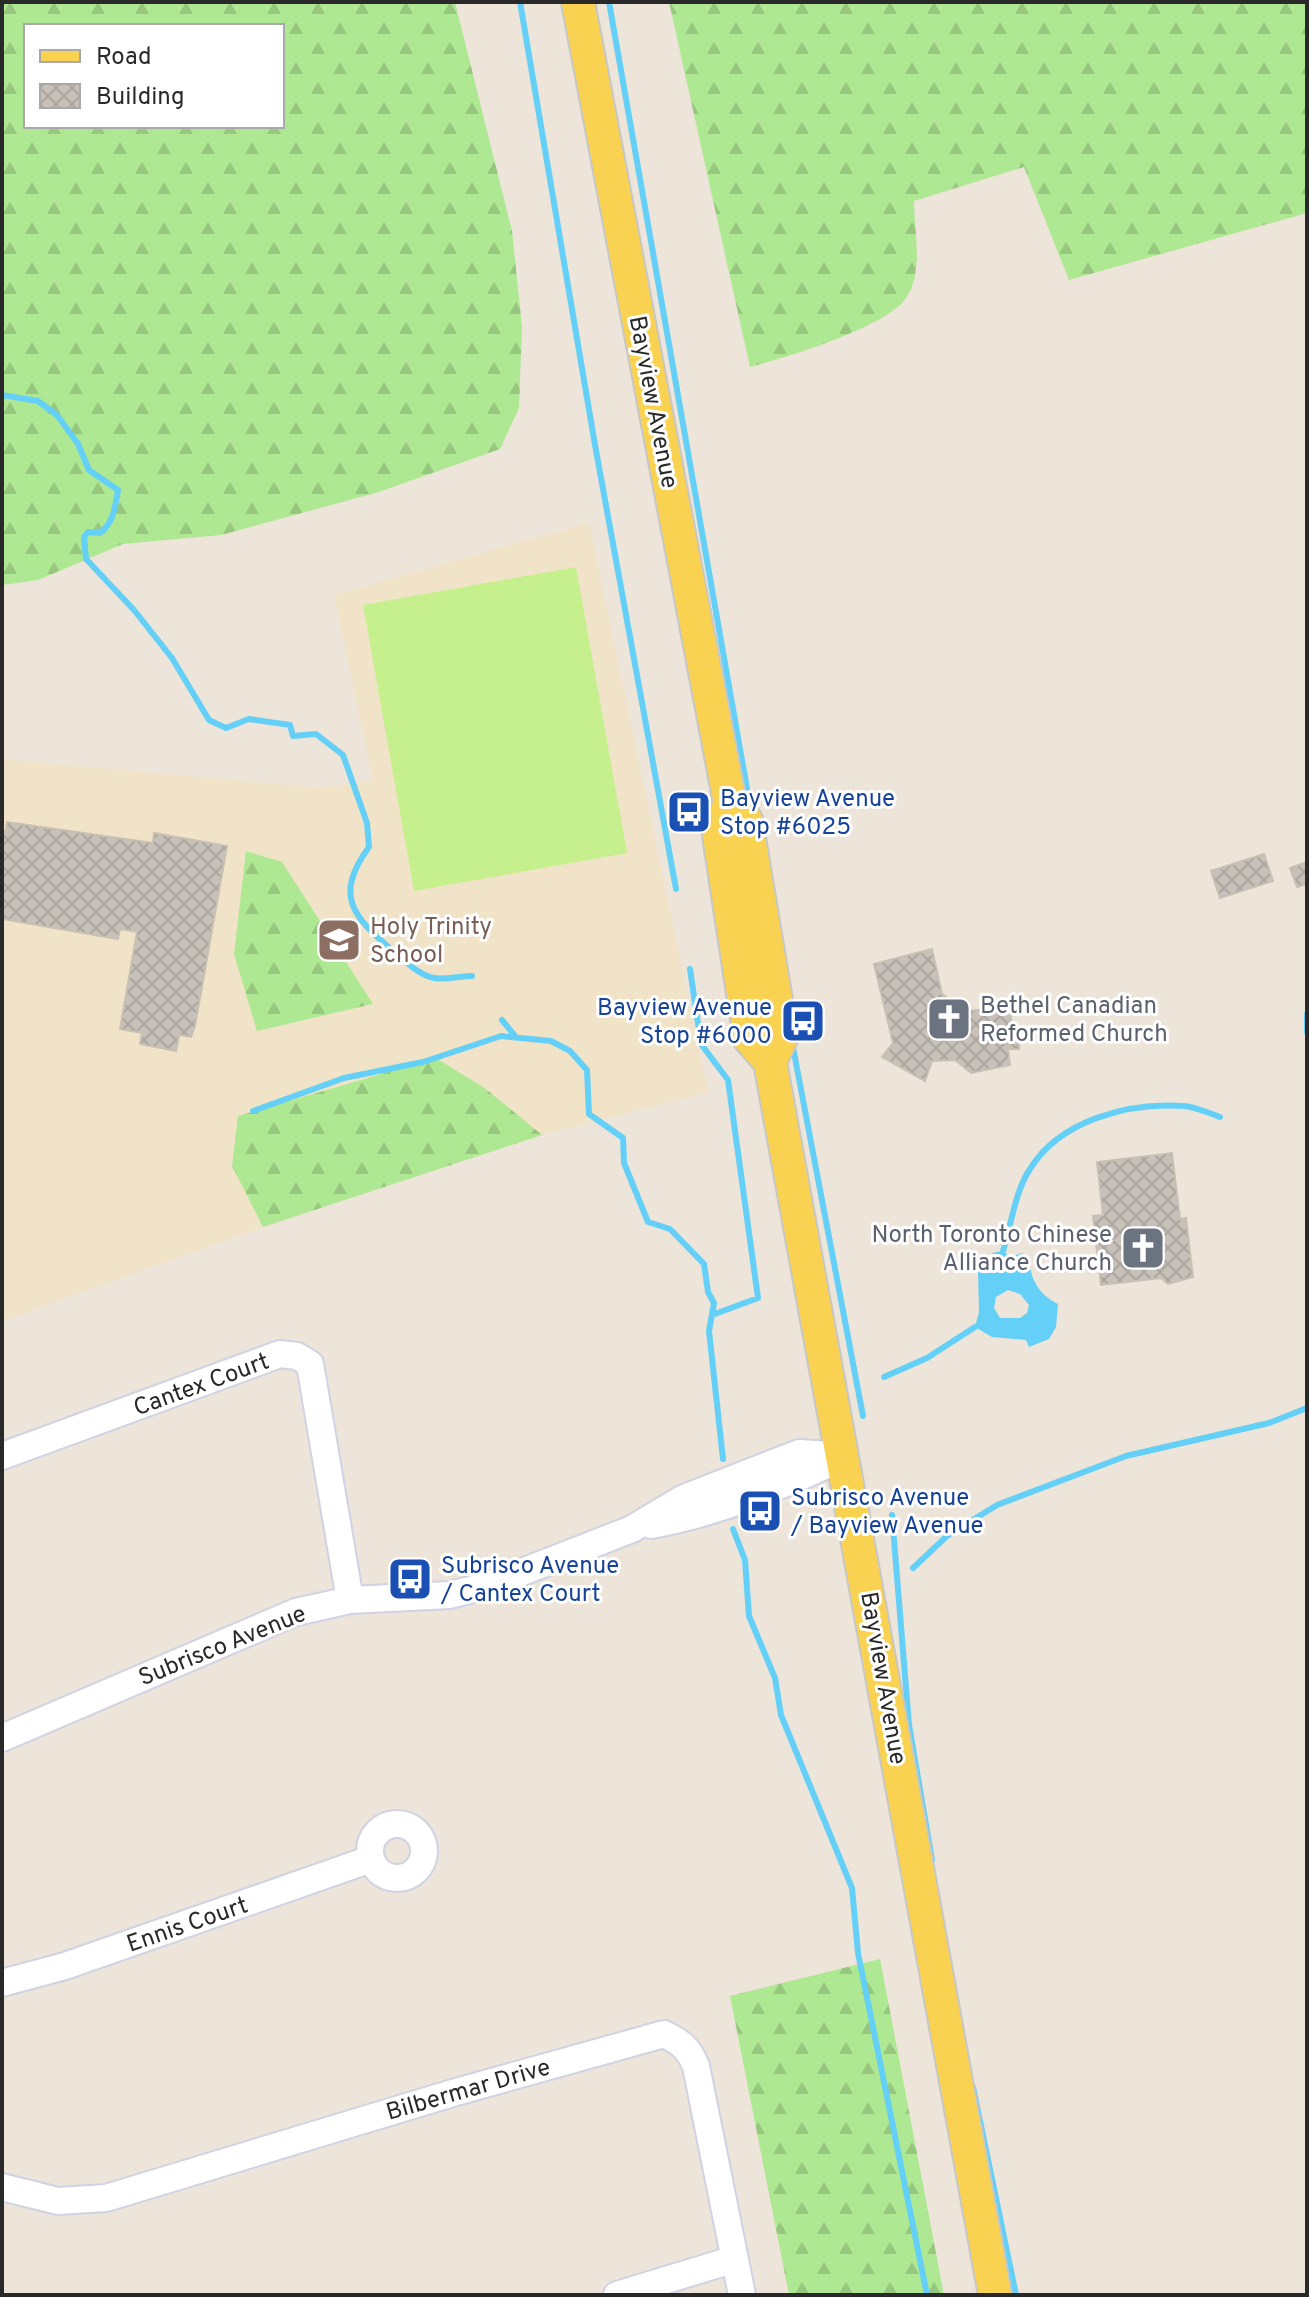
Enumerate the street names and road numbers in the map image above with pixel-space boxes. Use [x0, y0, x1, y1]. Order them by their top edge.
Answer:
street label: Bayview Avenue [621, 314, 683, 491]
street label: Cantex Court [130, 1347, 274, 1424]
street label: Bayview Avenue [852, 1590, 912, 1767]
street label: Subrisco Avenue [135, 1600, 311, 1694]
street label: Ennis Court [123, 1891, 252, 1961]
street label: Bilbermar Drive [383, 2053, 554, 2129]

